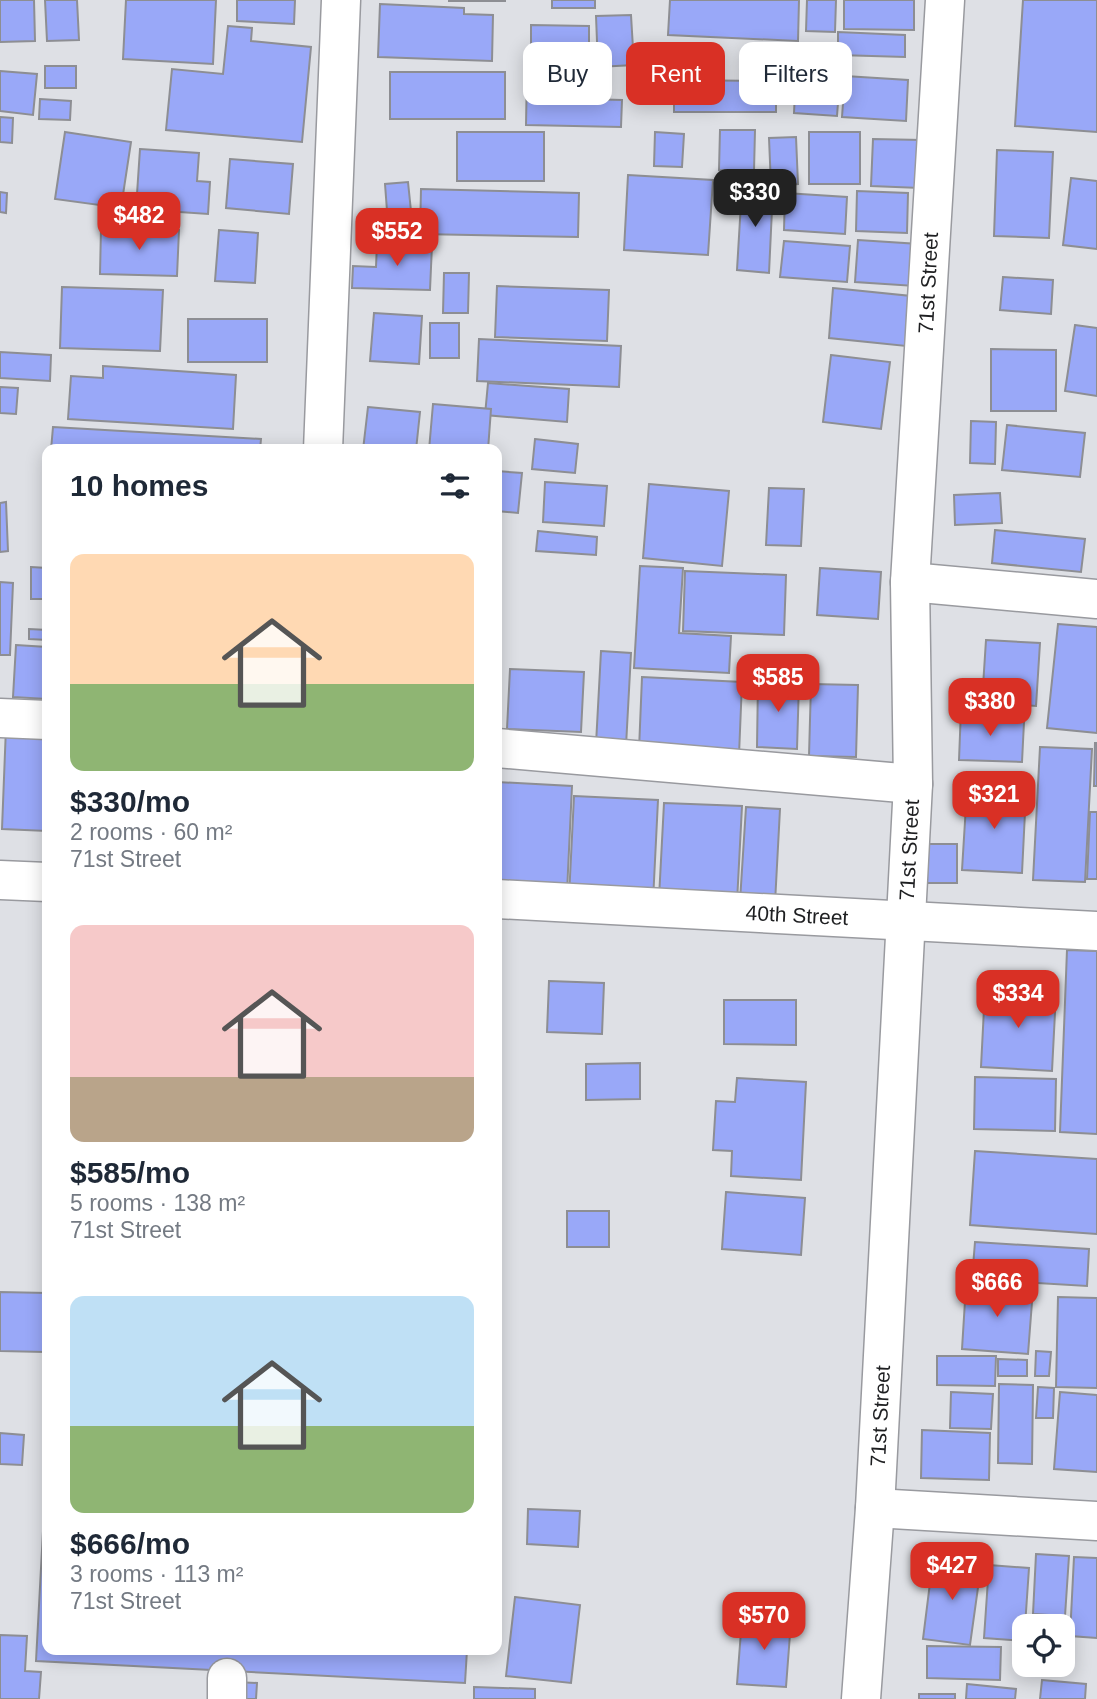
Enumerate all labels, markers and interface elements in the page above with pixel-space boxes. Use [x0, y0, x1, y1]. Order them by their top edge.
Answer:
chip: Buy [523, 42, 612, 105]
chip: Rent [626, 42, 725, 105]
chip: Filters [739, 42, 852, 105]
pin: $330 [714, 170, 796, 229]
text: $330 [729, 179, 781, 205]
pin: $482 [98, 192, 180, 252]
text: $482 [113, 202, 165, 228]
pin: $552 [356, 208, 438, 268]
text: $552 [371, 218, 423, 244]
street label: 71st Street [914, 232, 942, 334]
icon: filters [436, 467, 474, 505]
text: 10 homes [70, 469, 208, 502]
icon: home [209, 600, 335, 726]
pin: $585 [737, 654, 819, 714]
text: $585 [752, 664, 804, 690]
pin: $380 [949, 678, 1031, 738]
text: $380 [964, 688, 1016, 714]
pin: $321 [953, 772, 1035, 831]
text: $321 [968, 781, 1020, 807]
text: $330/mo [70, 785, 190, 818]
street label: 71st Street [895, 799, 923, 901]
text: 2 rooms · 60 m² [70, 819, 232, 845]
text: 71st Street [70, 846, 181, 872]
street label: 40th Street [745, 901, 849, 929]
pin: $334 [977, 970, 1059, 1030]
icon: home [209, 971, 335, 1097]
text: $334 [992, 980, 1044, 1006]
text: $585/mo [70, 1156, 190, 1189]
text: 5 rooms · 138 m² [70, 1190, 245, 1216]
text: 71st Street [70, 1217, 181, 1243]
pin: $666 [956, 1260, 1038, 1319]
text: $666 [971, 1269, 1023, 1295]
icon: home [209, 1342, 335, 1468]
street label: 71st Street [866, 1365, 894, 1467]
text: $666/mo [70, 1527, 190, 1560]
pin: $427 [911, 1542, 993, 1602]
text: $427 [926, 1552, 978, 1578]
text: 3 rooms · 113 m² [70, 1561, 243, 1587]
text: 71st Street [70, 1588, 181, 1614]
pin: $570 [723, 1592, 805, 1652]
text: $570 [738, 1602, 790, 1628]
map controls [1012, 1614, 1075, 1677]
button: locate [1012, 1614, 1075, 1677]

